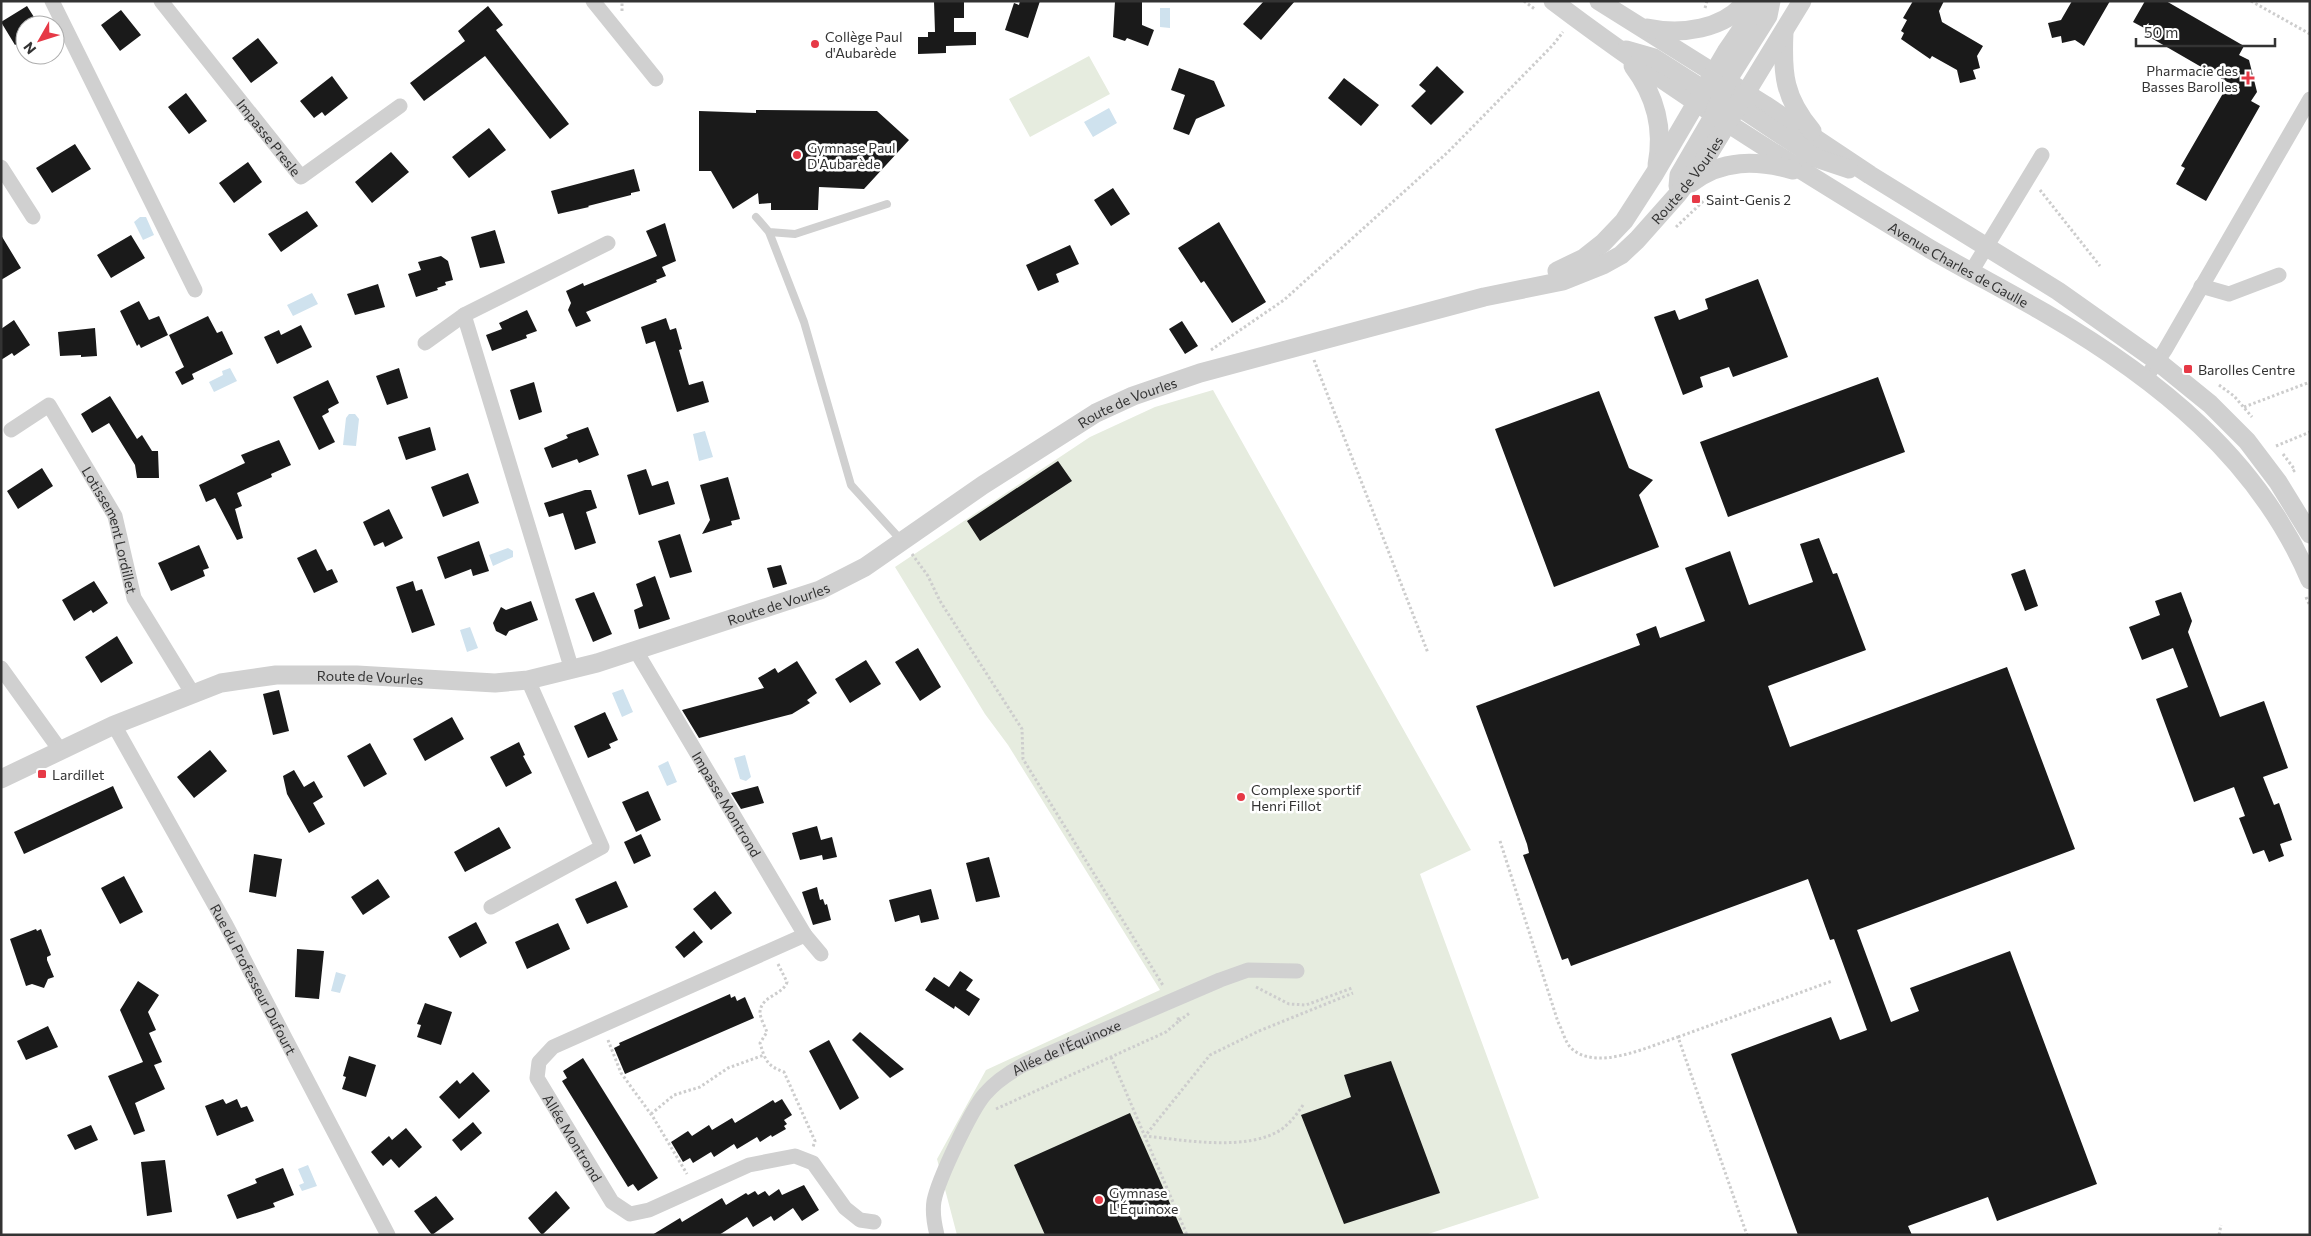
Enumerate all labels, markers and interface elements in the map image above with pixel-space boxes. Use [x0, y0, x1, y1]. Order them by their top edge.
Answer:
north arrow [15, 15, 65, 65]
scale bar [2136, 15, 2275, 47]
text: 50 m [2144, 23, 2178, 41]
place label: Collège Paul d'Aubarède [825, 28, 902, 61]
marker: Collège Paul d'Aubarède [809, 38, 821, 50]
text: N [20, 39, 39, 58]
place label: Pharmacie des Basses Barolles [2142, 62, 2238, 95]
marker: Pharmacie des Basses Barolles [2242, 72, 2254, 84]
street label: Impasse Presle [234, 95, 305, 179]
street label: Route de Vourles [1647, 133, 1726, 227]
place label: Gymnase Paul D'Aubarède [807, 139, 896, 172]
marker: Gymnase Paul D'Aubarède [791, 149, 803, 161]
place label: Saint-Genis 2 [1706, 191, 1791, 208]
marker: Saint-Genis 2 [1690, 193, 1702, 205]
street label: Avenue Charles de Gaulle [1886, 218, 2032, 310]
place label: Barolles Centre [2198, 361, 2295, 378]
marker: Barolles Centre [2182, 363, 2194, 375]
street label: Route de Vourles [1074, 373, 1179, 431]
street label: Lotissement Lordillet [79, 463, 141, 595]
street label: Route de Vourles [725, 578, 832, 628]
street label: Route de Vourles [317, 667, 424, 687]
street label: Impasse Montrond [689, 748, 765, 860]
place label: Lardillet [52, 766, 105, 783]
marker: Lardillet [36, 768, 48, 780]
place label: Complexe sportif Henri Fillot [1251, 781, 1362, 814]
marker: Complexe sportif Henri Fillot [1235, 791, 1247, 803]
street label: Rue du Professeur Dufourt [207, 901, 301, 1057]
street label: Allée de l'Équinoxe [1008, 1015, 1123, 1078]
street label: Allée Montrond [540, 1091, 606, 1185]
place label: Gymnase L'Équinoxe [1109, 1184, 1178, 1217]
marker: Gymnase L'Équinoxe [1093, 1194, 1105, 1206]

